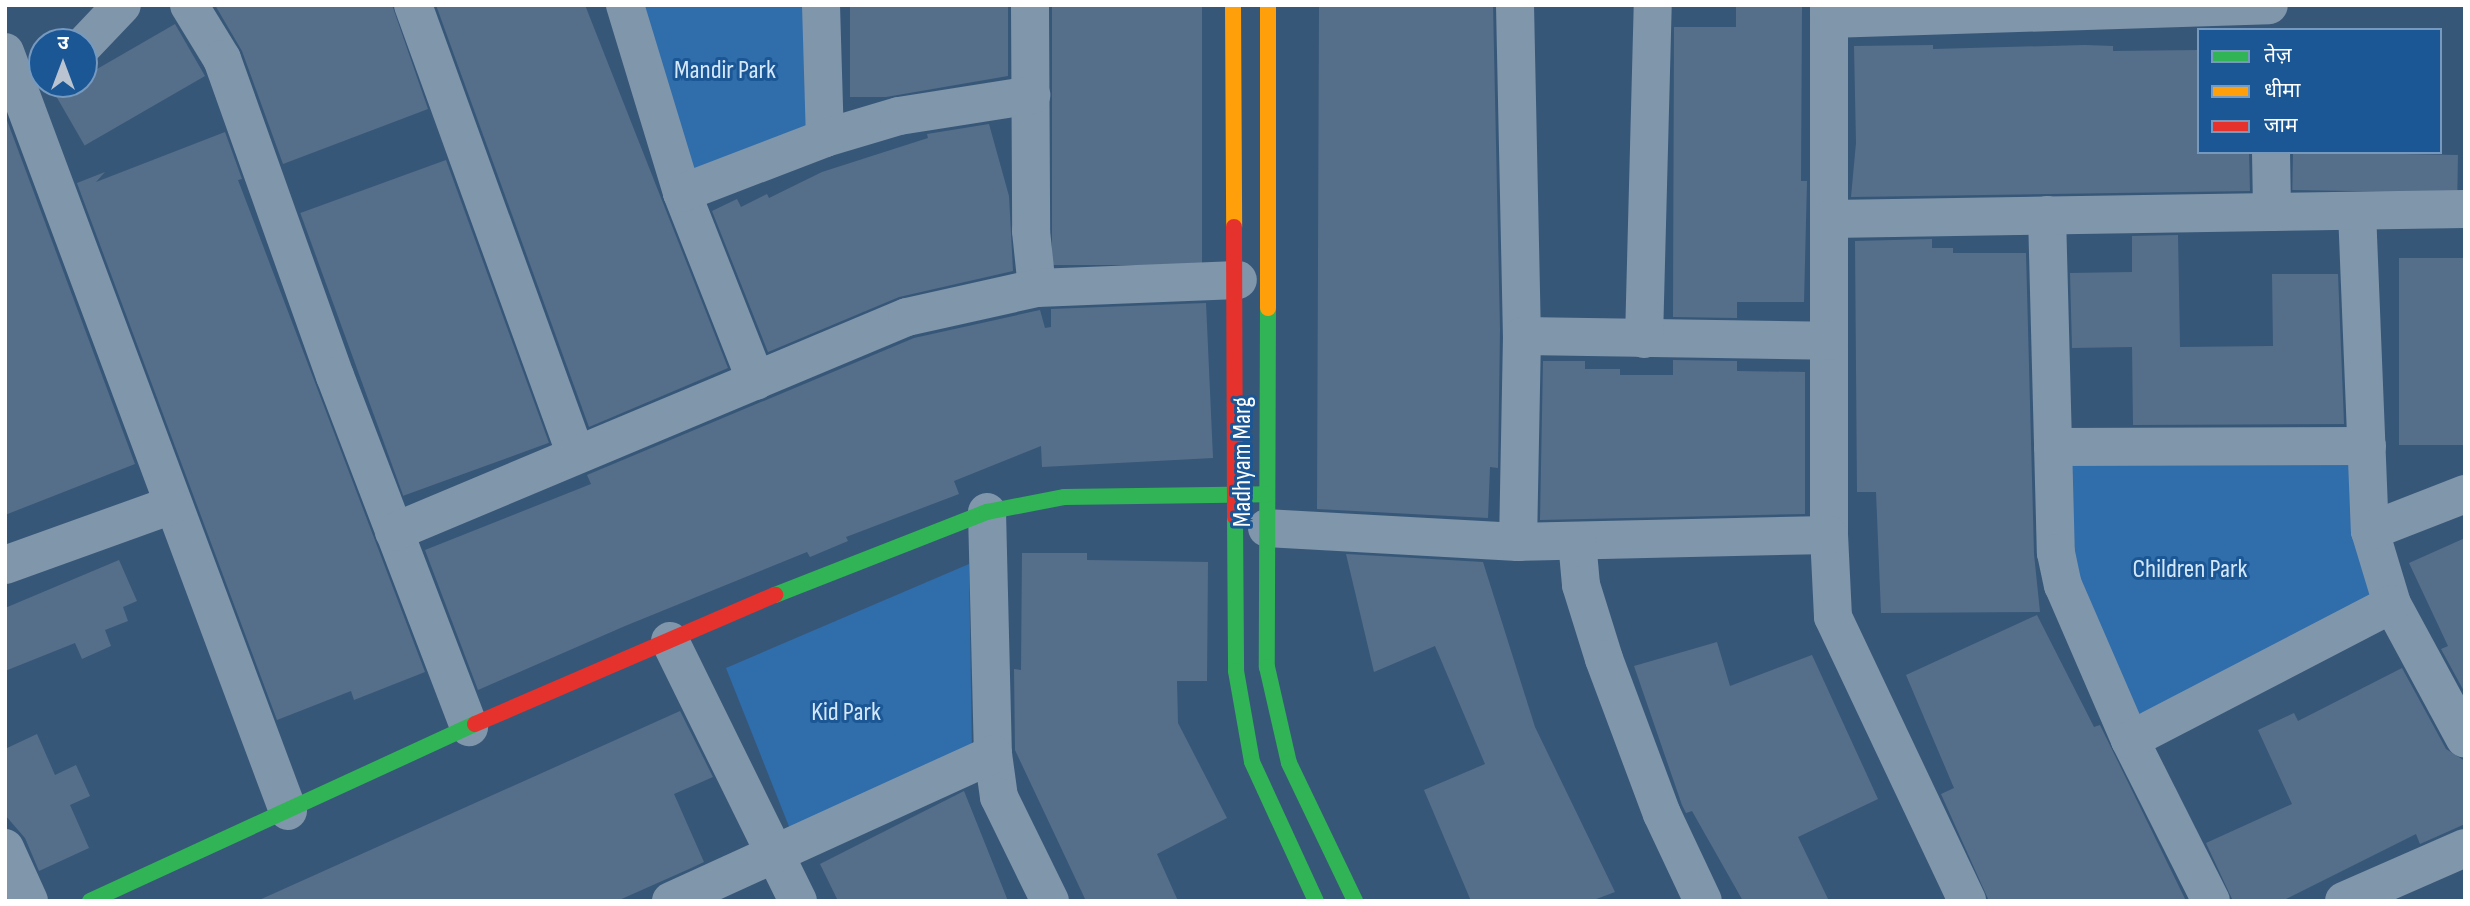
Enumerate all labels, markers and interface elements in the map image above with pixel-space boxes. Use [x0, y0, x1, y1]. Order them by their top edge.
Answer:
north arrow [28, 28, 98, 98]
legend [2197, 28, 2442, 154]
text: उ [57, 32, 69, 55]
text: तेज़ [2264, 43, 2292, 68]
park label: Mandir Park [674, 55, 776, 87]
text: धीमा [2264, 78, 2300, 103]
text: जाम [2264, 113, 2298, 138]
street label: Madhyam Marg [1227, 397, 1259, 527]
park label: Children Park [2132, 554, 2248, 586]
park label: Kid Park [811, 697, 881, 729]

